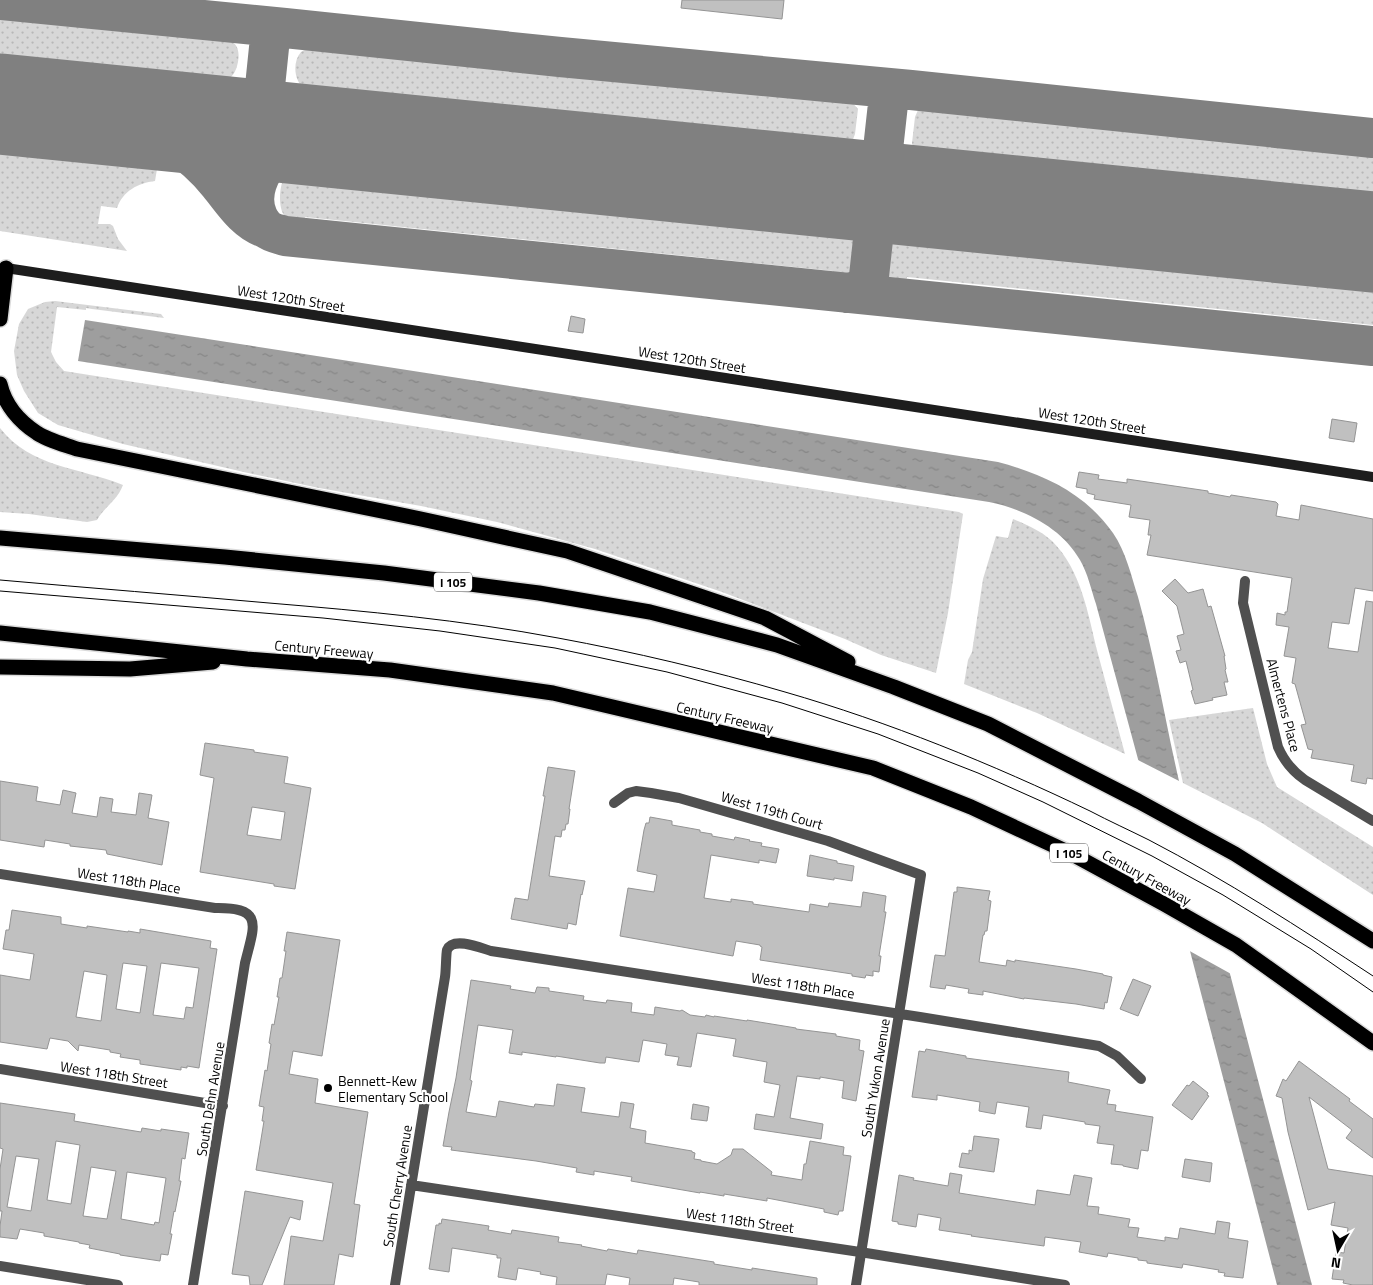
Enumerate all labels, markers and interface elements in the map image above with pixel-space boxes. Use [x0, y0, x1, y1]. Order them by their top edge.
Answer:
street label: West 120th Street [236, 279, 346, 317]
street label: West 120th Street [637, 340, 747, 378]
street label: West 120th Street [1037, 401, 1147, 439]
road number: I 105 [434, 572, 472, 592]
street label: Century Freeway [274, 634, 375, 664]
street label: Almertens Place [1261, 656, 1307, 754]
street label: Century Freeway [674, 696, 776, 738]
street label: West 119th Court [719, 785, 825, 835]
road number: I 105 [1050, 844, 1088, 862]
street label: Century Freeway [1099, 844, 1196, 910]
street label: West 118th Place [76, 861, 182, 899]
street label: West 118th Place [750, 966, 856, 1004]
street label: South Yukon Avenue [855, 1017, 895, 1139]
street label: South Dehn Avenue [191, 1040, 229, 1158]
street label: West 118th Street [59, 1055, 169, 1093]
place label: Bennett-Kew Elementary School [338, 1070, 448, 1107]
marker: Bennett-Kew Elementary School [322, 1082, 334, 1094]
street label: South Cherry Avenue [377, 1123, 417, 1249]
street label: West 118th Street [685, 1202, 795, 1238]
north arrow [1313, 1225, 1363, 1275]
text: N [1329, 1252, 1342, 1274]

